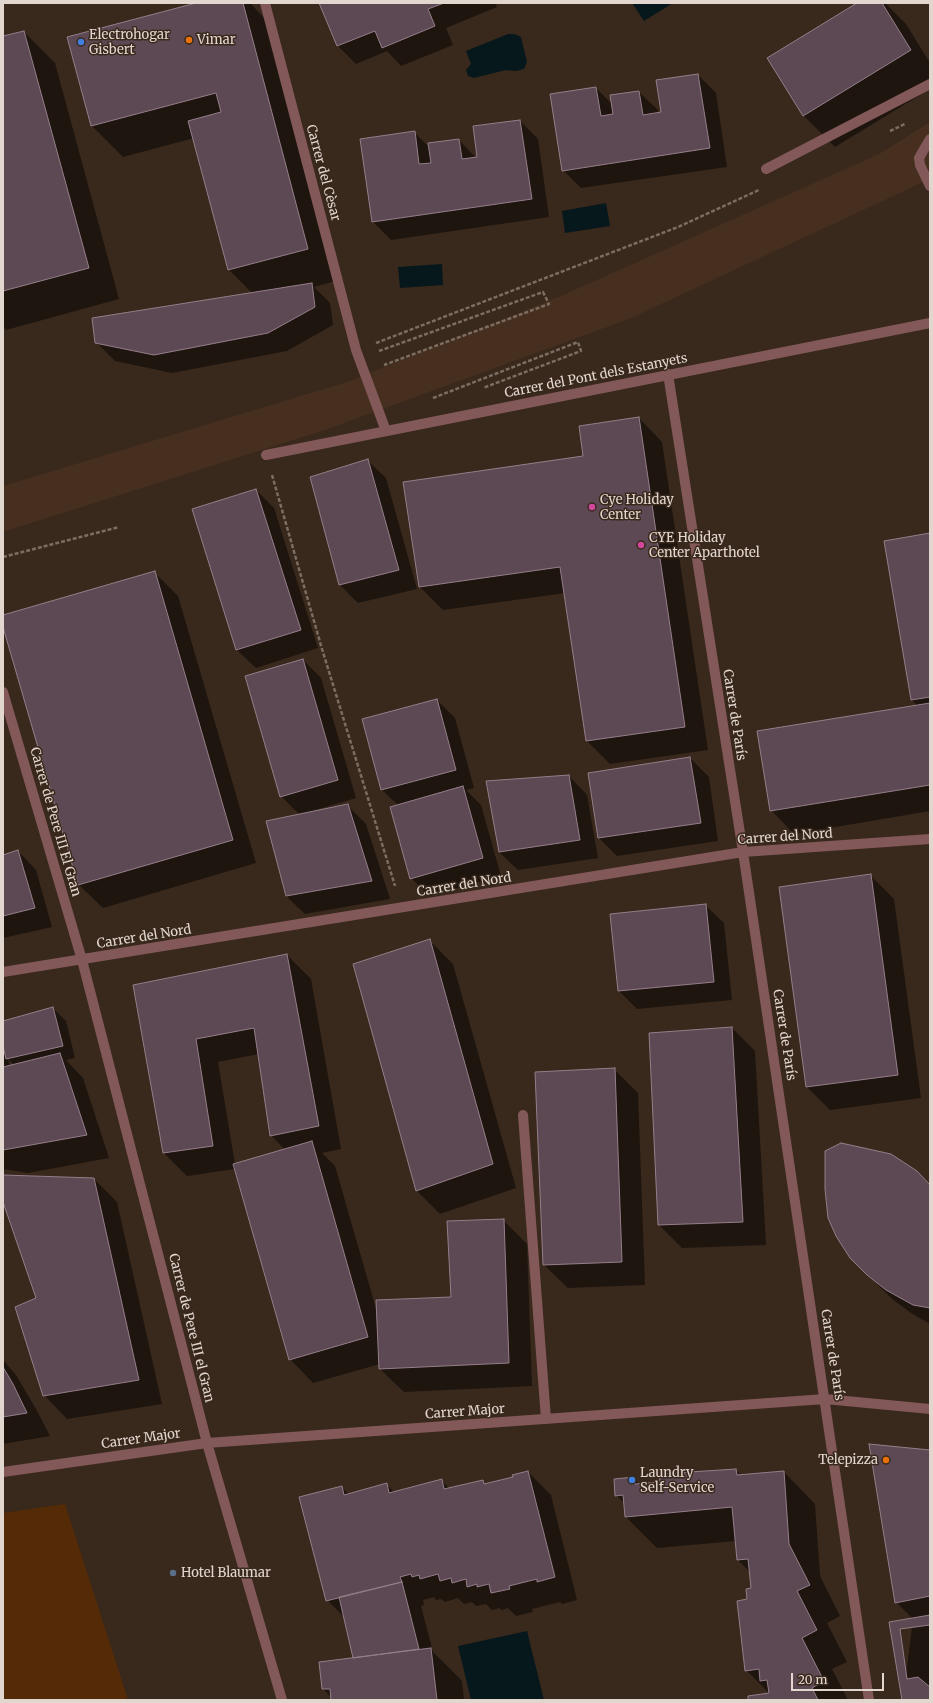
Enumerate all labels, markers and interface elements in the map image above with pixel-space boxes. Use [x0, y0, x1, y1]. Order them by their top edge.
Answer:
place label: Electrohogar Gisbert [89, 27, 170, 58]
place label: Vimar [197, 32, 235, 48]
marker: Vimar [184, 35, 194, 45]
marker: Electrohogar Gisbert [76, 37, 86, 47]
street label: Carrer del Cèsar [303, 123, 343, 223]
street label: Carrer del Pont dels Estanyets [503, 351, 689, 401]
place label: Cye Holiday Center [600, 492, 674, 523]
marker: Cye Holiday Center [587, 502, 597, 512]
place label: CYE Holiday Center Aparthotel [649, 530, 760, 561]
marker: CYE Holiday Center Aparthotel [636, 540, 646, 550]
street label: Carrer de París [719, 668, 749, 762]
street label: Carrer de Pere III El Gran [26, 746, 84, 898]
street label: Carrer del Nord [737, 826, 833, 848]
street label: Carrer del Nord [416, 870, 512, 900]
street label: Carrer del Nord [96, 922, 192, 952]
street label: Carrer de París [769, 988, 799, 1082]
street label: Carrer de Pere III el Gran [165, 1252, 217, 1404]
street label: Carrer de París [817, 1308, 847, 1402]
street label: Carrer Major [425, 1401, 505, 1423]
street label: Carrer Major [100, 1426, 182, 1452]
place label: Telepizza [818, 1452, 878, 1468]
marker: Telepizza [881, 1455, 891, 1465]
place label: Laundry Self-Service [640, 1465, 714, 1496]
marker: Laundry Self-Service [627, 1475, 637, 1485]
place label: Hotel Blaumar [181, 1565, 271, 1581]
marker: Hotel Blaumar [168, 1568, 178, 1578]
scale bar [793, 1665, 886, 1691]
text: 20 m [798, 1672, 827, 1687]

